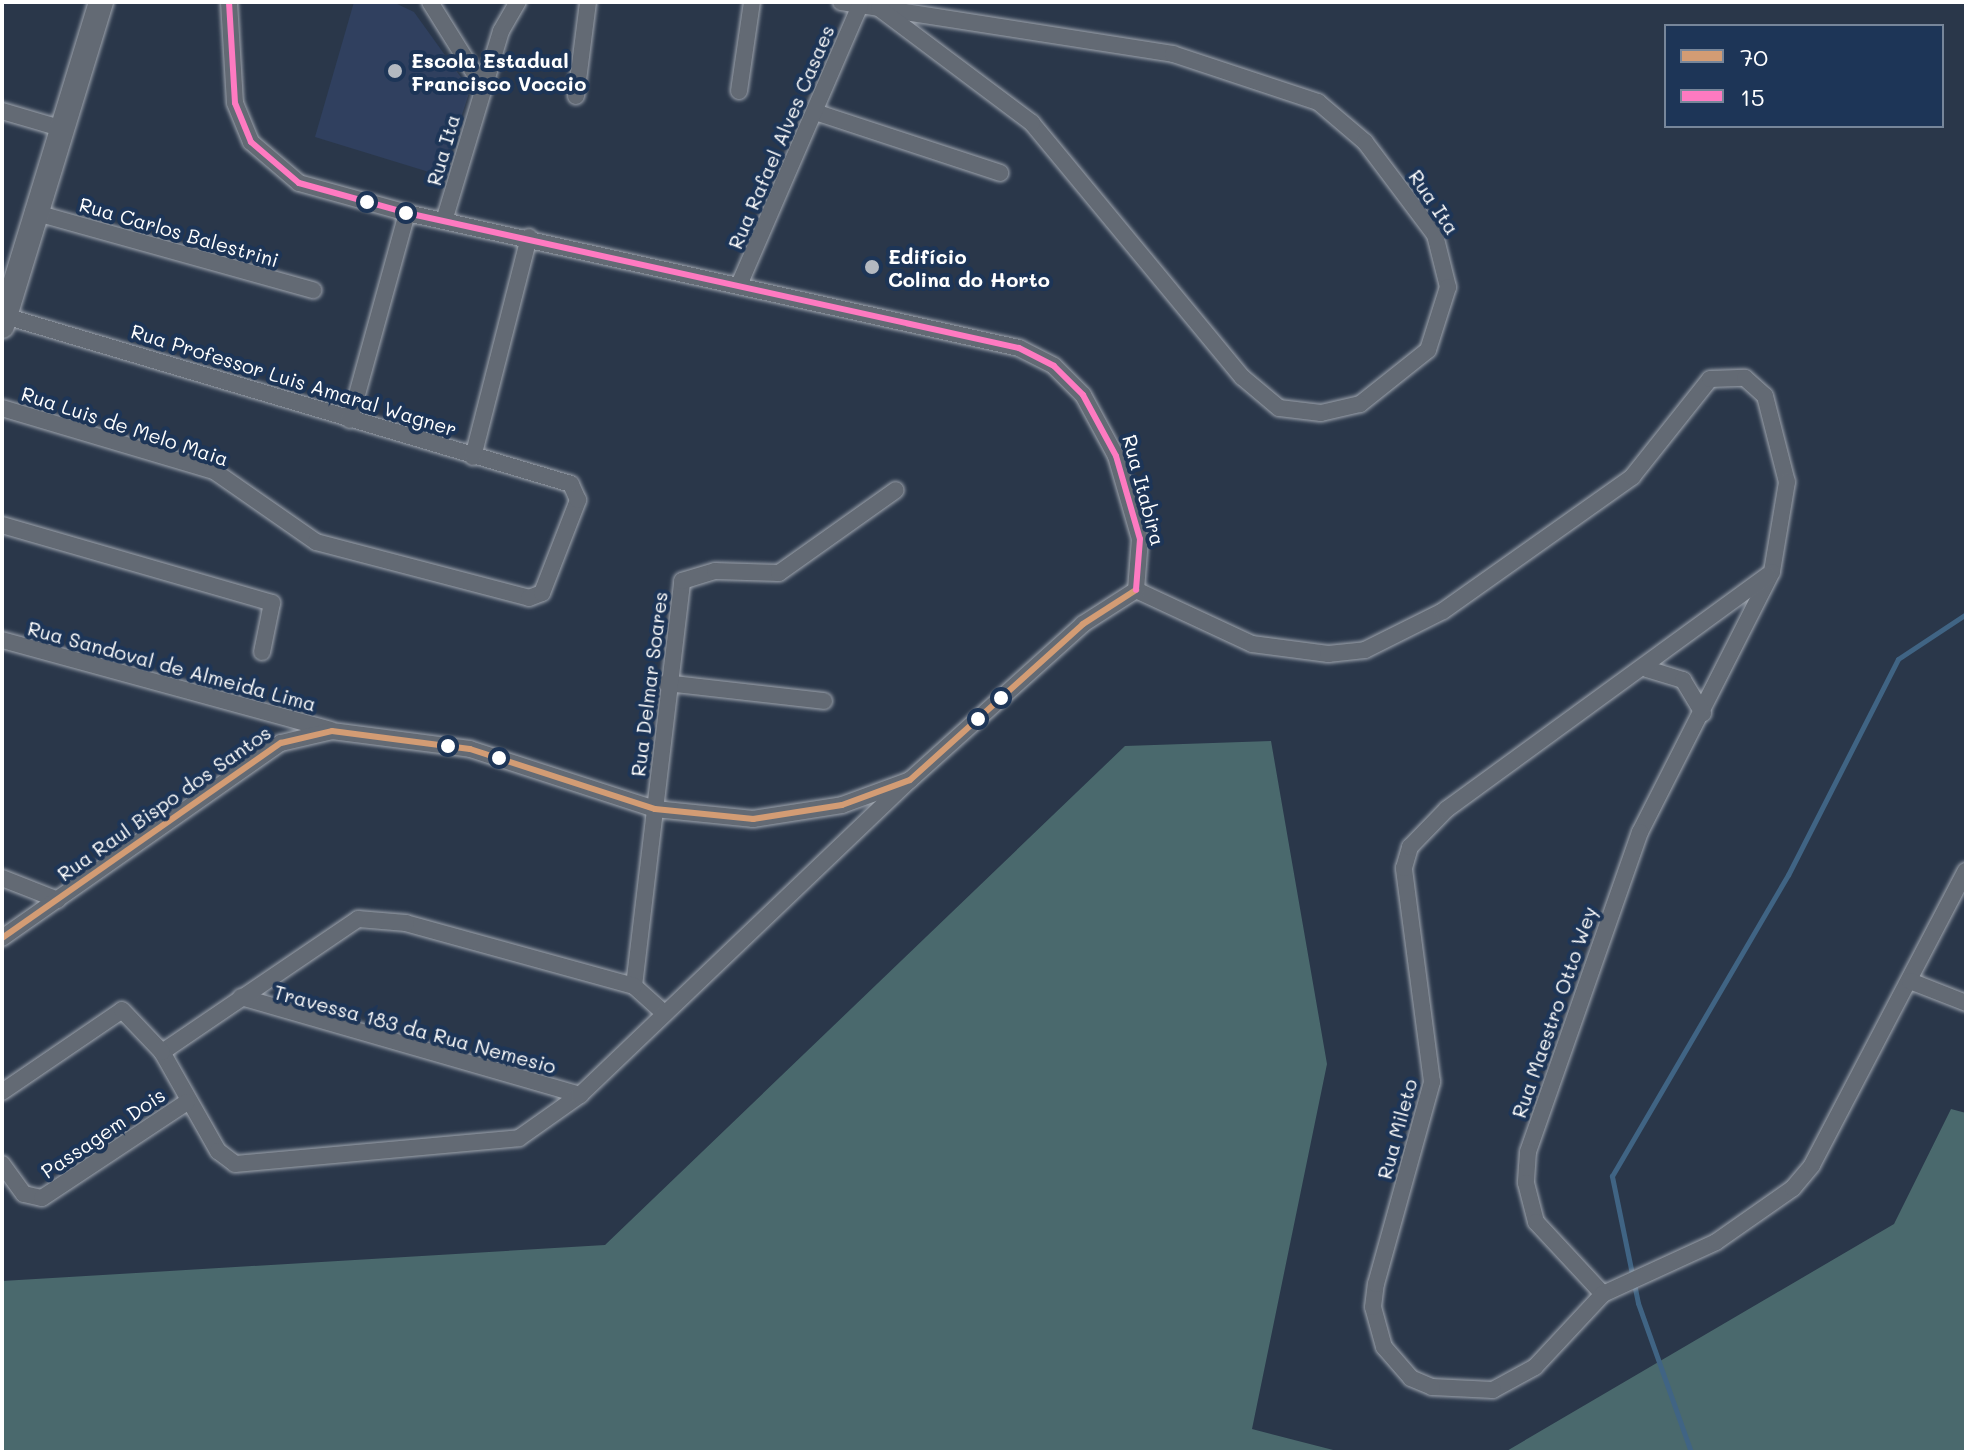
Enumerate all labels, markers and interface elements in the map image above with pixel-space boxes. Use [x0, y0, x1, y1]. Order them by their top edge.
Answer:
street label: Rua Rafael Alves Casaes [723, 21, 839, 253]
legend [1664, 24, 1944, 128]
text: 70 [1740, 41, 1768, 72]
place label: Escola Estadual Francisco Voccio [411, 48, 586, 95]
marker: Escola Estadual Francisco Voccio [386, 62, 404, 80]
text: 15 [1740, 81, 1765, 112]
street label: Rua Ita [421, 112, 465, 188]
street label: Rua Ita [1404, 165, 1464, 239]
street label: Rua Carlos Balestrini [76, 192, 282, 272]
unlabelled marker [359, 194, 375, 210]
unlabelled marker [398, 205, 414, 221]
place label: Edifício Colina do Horto [888, 244, 1050, 291]
marker: Edifício Colina do Horto [863, 258, 881, 276]
street label: Rua Professor Luis Amaral Wagner [128, 319, 460, 441]
street label: Rua Luis de Melo Maia [18, 381, 232, 471]
street label: Rua Itabira [1118, 432, 1170, 548]
street label: Rua Delmar Soares [626, 590, 672, 778]
street label: Rua Sandoval de Almeida Lima [25, 616, 319, 716]
unlabelled marker [993, 690, 1009, 706]
unlabelled marker [970, 711, 986, 727]
street label: Rua Raul Bispo dos Santos [53, 720, 275, 886]
unlabelled marker [440, 738, 456, 754]
unlabelled marker [491, 750, 507, 766]
street label: Rua Maestro Otto Wey [1506, 903, 1602, 1121]
street label: Travessa 183 da Rua Nemesio [271, 980, 559, 1078]
street label: Rua Mileto [1372, 1076, 1422, 1182]
street label: Passagem Dois [36, 1083, 170, 1183]

